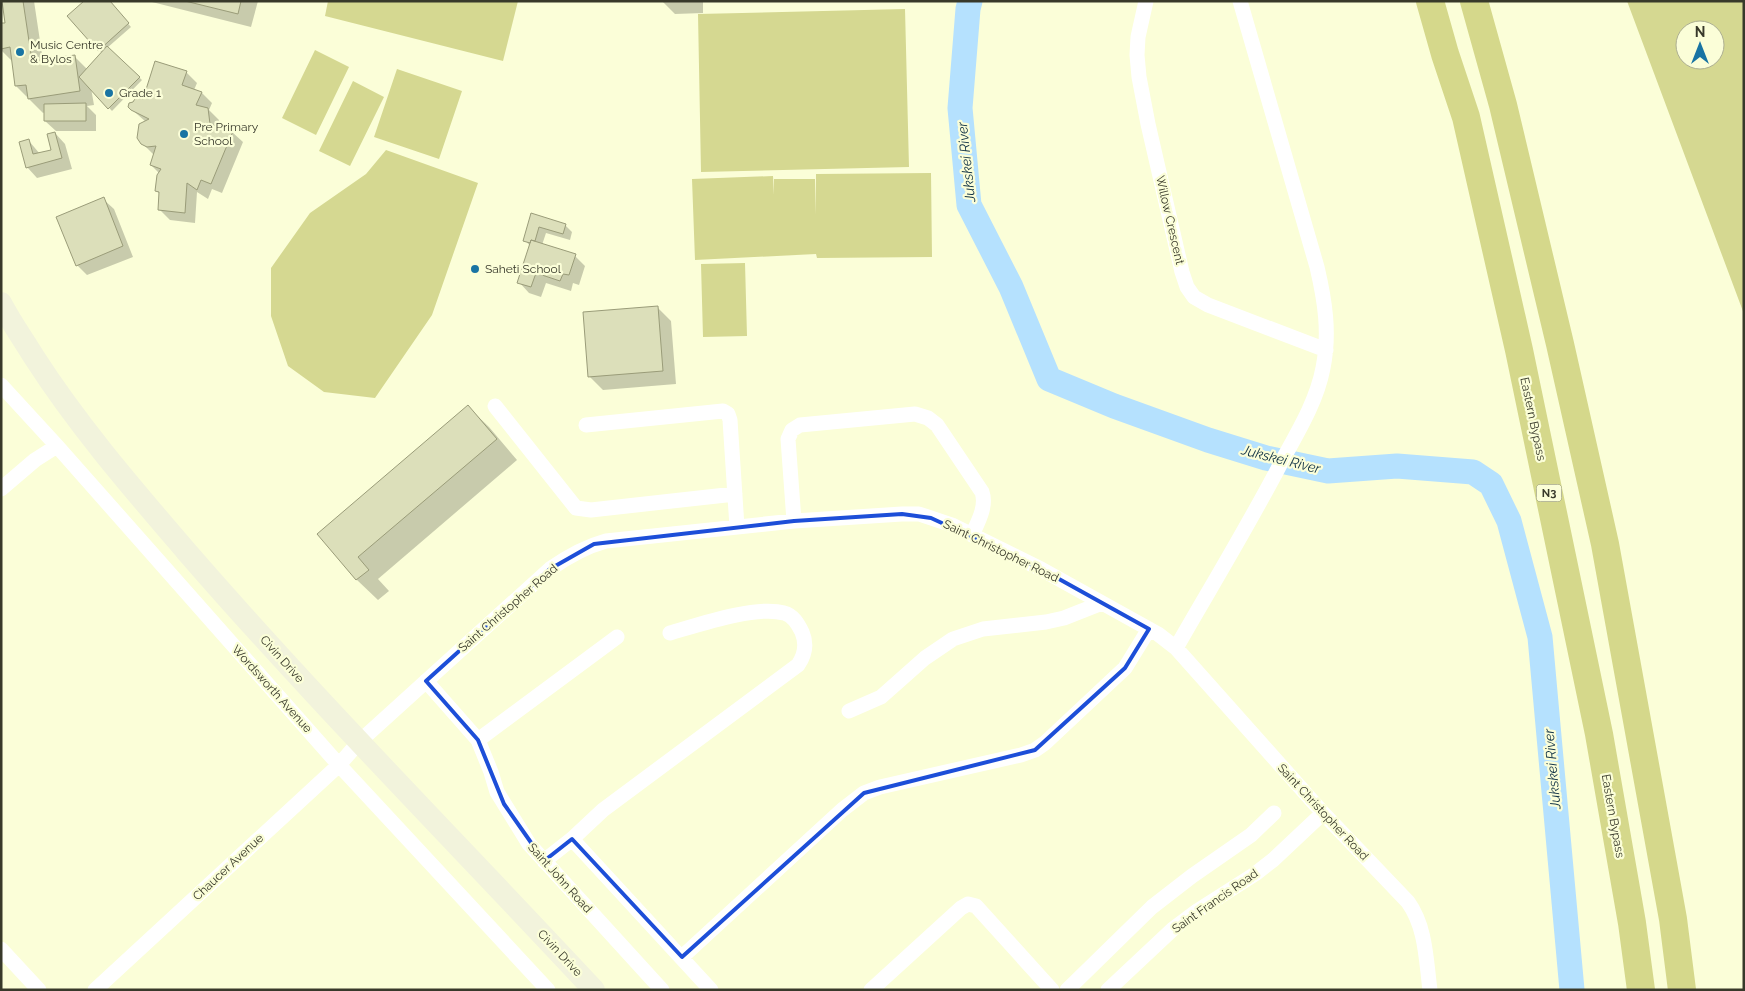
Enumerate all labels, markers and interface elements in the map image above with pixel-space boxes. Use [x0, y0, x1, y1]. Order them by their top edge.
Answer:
north arrow [1675, 20, 1725, 70]
text: N [1695, 24, 1705, 40]
place label: Music Centre & Bylos [30, 38, 103, 66]
marker: Music Centre & Bylos [14, 46, 26, 58]
place label: Grade 1 [119, 86, 161, 100]
marker: Grade 1 [103, 87, 115, 99]
place label: Pre Primary School [194, 120, 259, 148]
water label: Jukskei River [954, 120, 978, 204]
marker: Pre Primary School [178, 128, 190, 140]
street label: Willow Crescent [1153, 174, 1187, 266]
place label: Saheti School [485, 262, 562, 276]
marker: Saheti School [469, 263, 481, 275]
street label: Eastern Bypass [1517, 376, 1549, 462]
water label: Jukskei River [1239, 441, 1323, 477]
road number: N3 [1536, 484, 1562, 502]
street label: Saint Christopher Road [941, 517, 1061, 585]
street label: Saint Christopher Road [456, 561, 560, 655]
street label: Civin Drive [257, 633, 307, 685]
street label: Wordsworth Avenue [229, 642, 315, 736]
water label: Jukskei River [1540, 727, 1564, 811]
street label: Saint Christopher Road [1275, 761, 1371, 863]
street label: Eastern Bypass [1599, 773, 1627, 859]
street label: Chaucer Avenue [190, 831, 266, 903]
street label: Saint John Road [525, 840, 595, 916]
street label: Saint Francis Road [1169, 866, 1261, 936]
street label: Civin Drive [535, 927, 585, 979]

